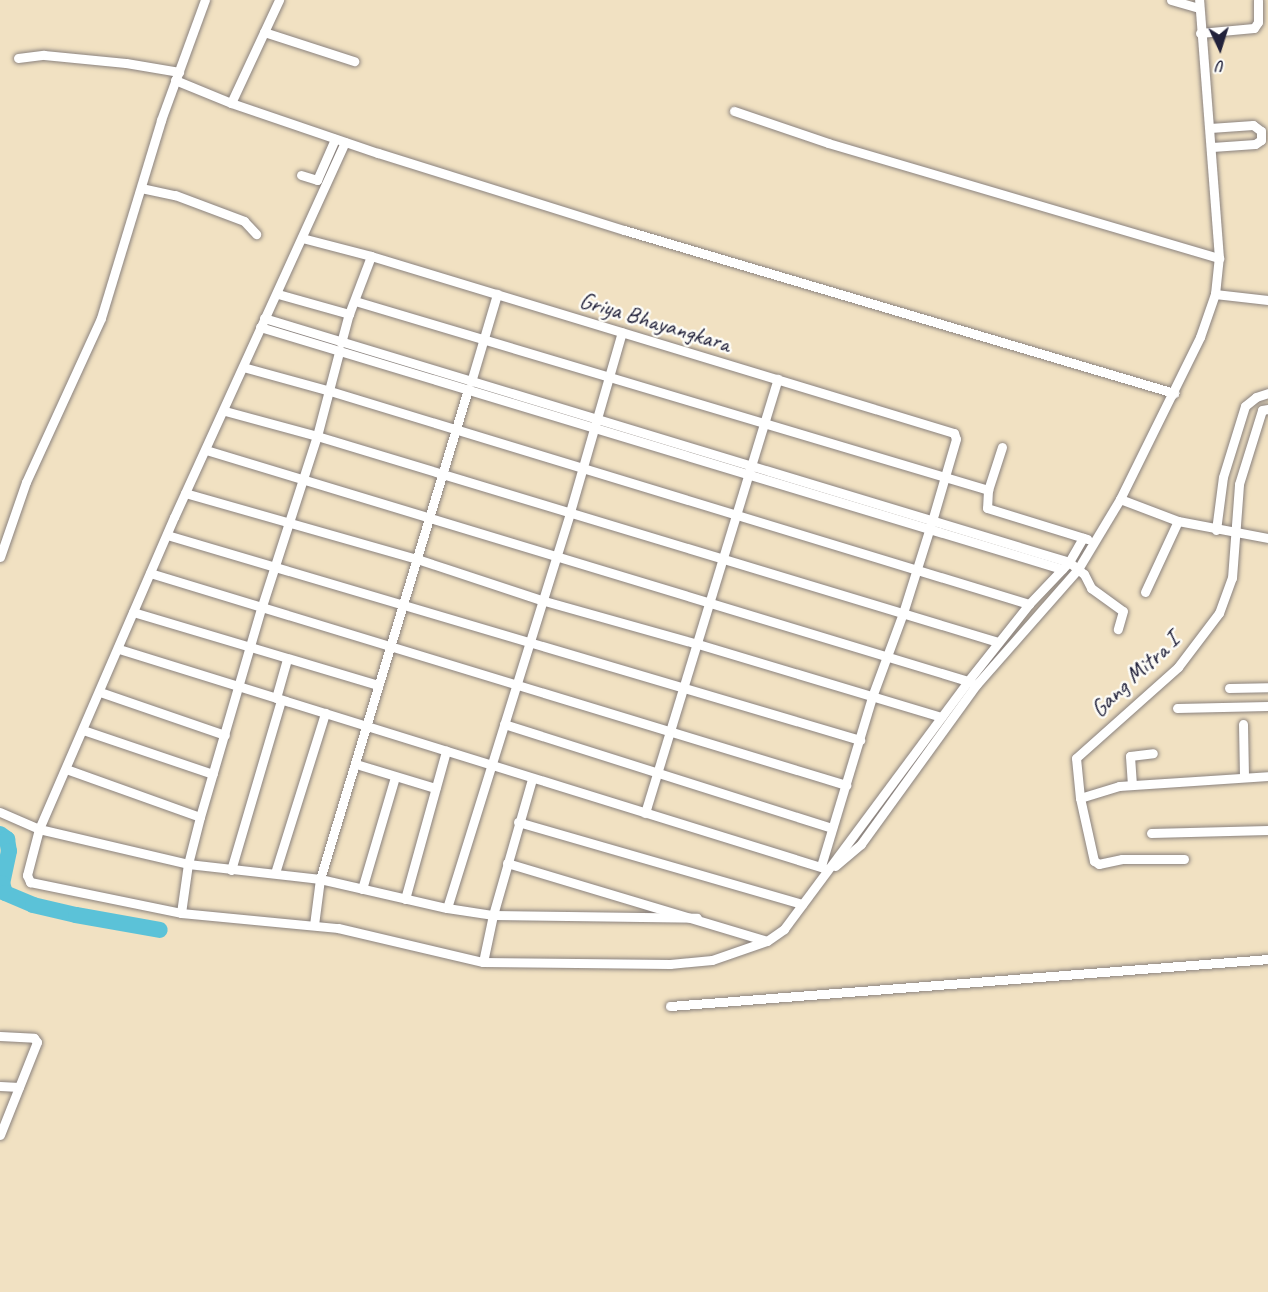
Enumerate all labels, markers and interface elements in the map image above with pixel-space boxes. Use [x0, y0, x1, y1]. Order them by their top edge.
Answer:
north arrow [1190, 18, 1250, 78]
text: U [1217, 56, 1226, 76]
street label: Griya Bhayangkara [575, 285, 735, 359]
street label: Gang Mitra I [1085, 627, 1185, 723]

